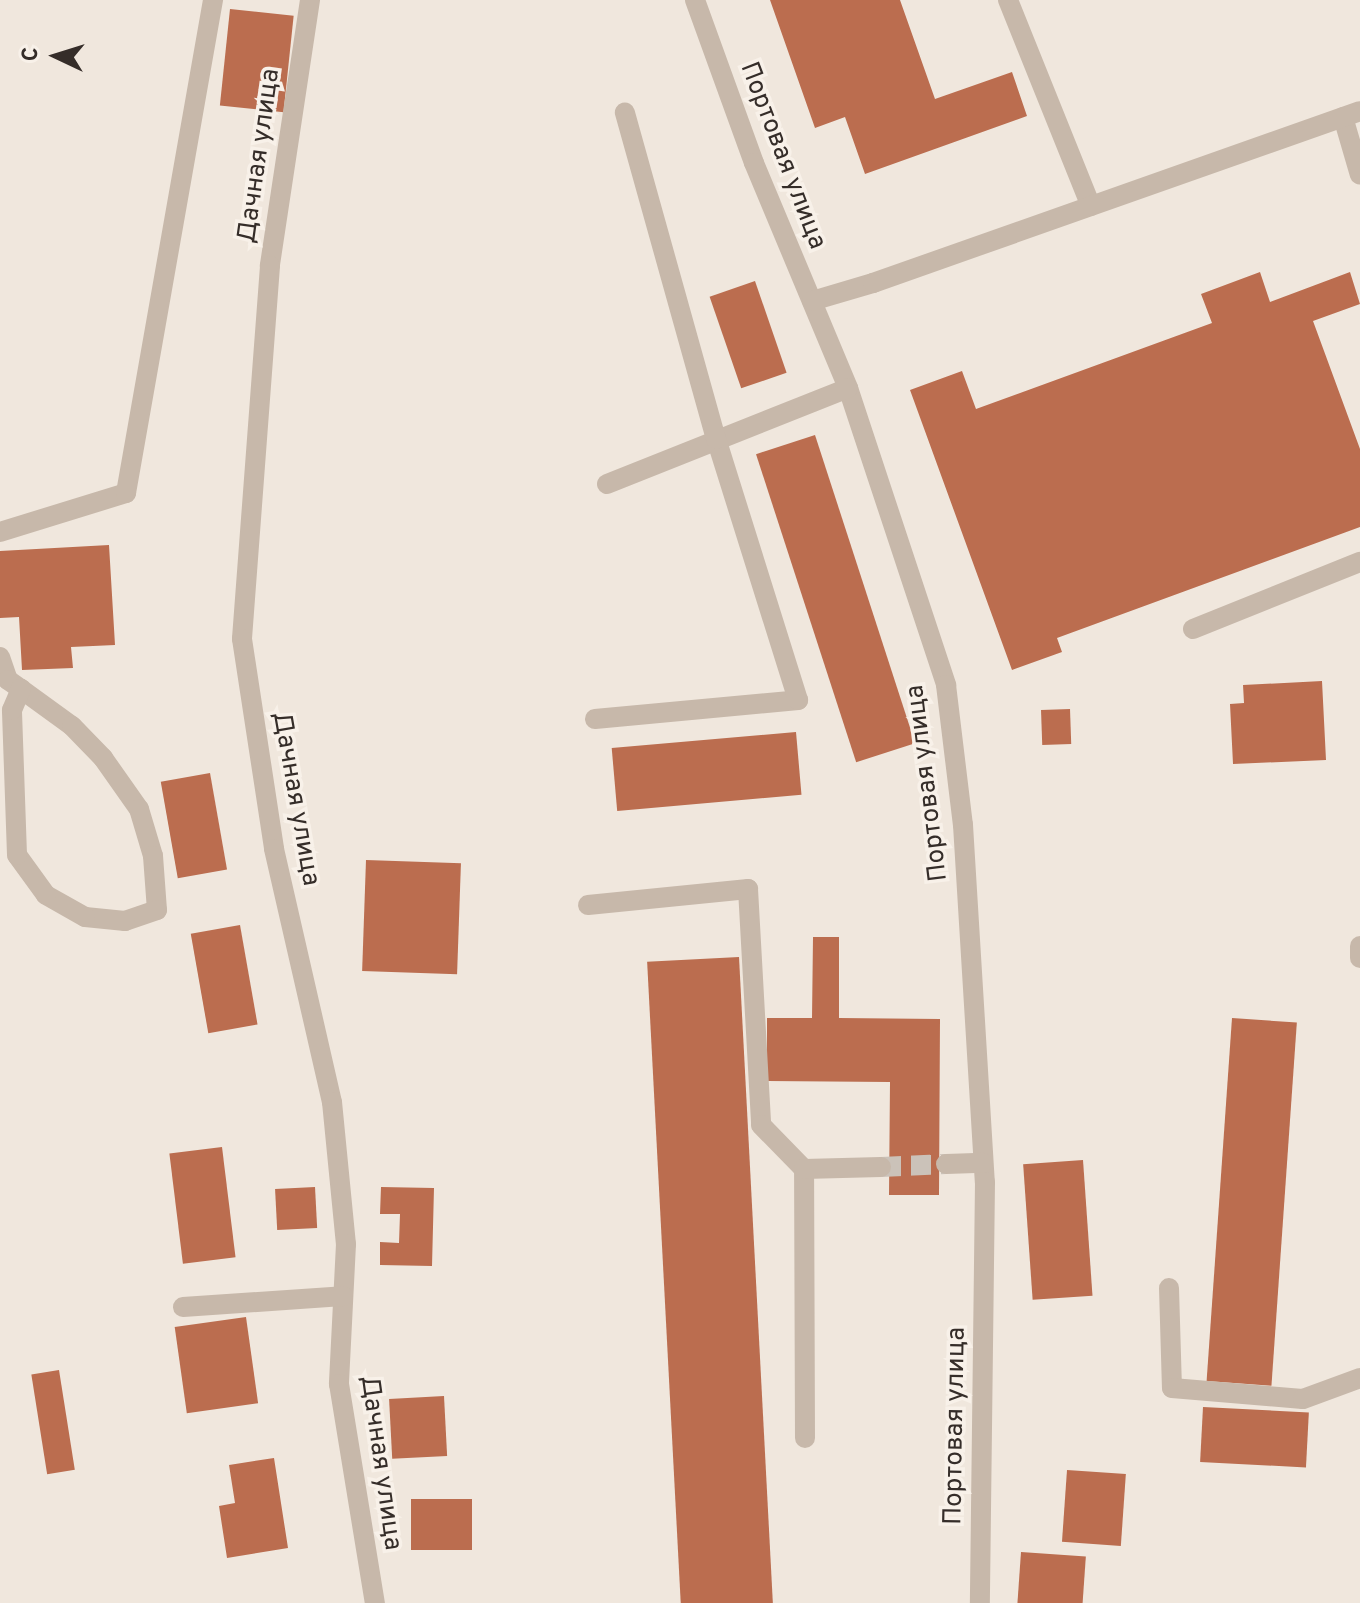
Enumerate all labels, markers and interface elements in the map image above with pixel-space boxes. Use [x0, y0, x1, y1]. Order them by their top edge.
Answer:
north arrow [16, 16, 96, 96]
text: С [18, 46, 46, 62]
street label: Портовая улица [732, 58, 832, 254]
street label: Дачная улица [232, 67, 288, 245]
street label: Портовая улица [900, 683, 956, 883]
street label: Дачная улица [264, 710, 326, 888]
street label: Портовая улица [939, 1327, 973, 1525]
street label: Дачная улица [352, 1374, 408, 1552]

